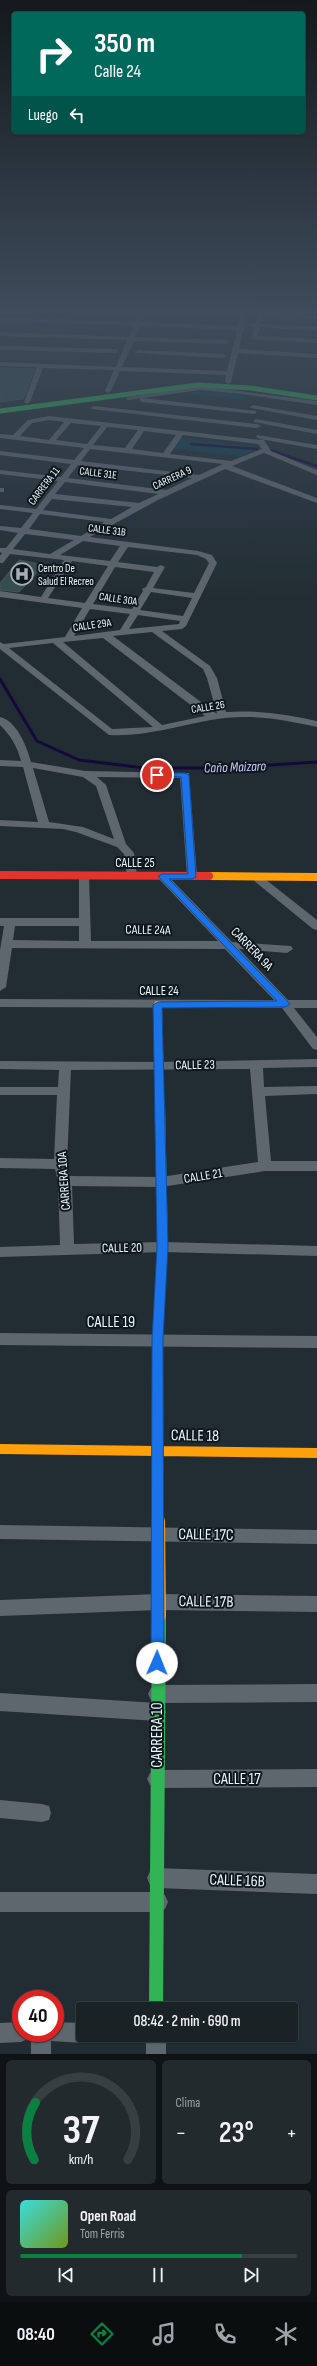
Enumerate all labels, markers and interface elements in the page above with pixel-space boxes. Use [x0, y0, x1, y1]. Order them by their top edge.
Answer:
text: 350 m [94, 27, 155, 60]
icon: right [28, 28, 80, 80]
text: Calle 24 [94, 61, 141, 82]
icon: left [66, 104, 88, 126]
text: Luego [28, 106, 58, 125]
street label: CARRERA 9 [151, 463, 193, 493]
street label: CARRERA 11 [26, 464, 62, 507]
street label: CALLE 31E [79, 464, 117, 482]
street label: CALLE 31B [87, 521, 127, 539]
hospital icon: Centro De Salud El Recreo [9, 561, 35, 587]
place label: Centro De Salud El Recreo [38, 562, 94, 588]
street label: CALLE 30A [98, 590, 138, 608]
street label: CALLE 29A [72, 616, 112, 634]
street label: CALLE 26 [190, 698, 226, 716]
water label: Caño Maizaro [204, 757, 267, 777]
pin [140, 758, 174, 792]
icon: arrive [146, 764, 168, 786]
street label: CALLE 25 [115, 855, 155, 871]
street label: CALLE 24A [125, 922, 171, 938]
street label: CARRERA 9A [227, 924, 277, 974]
street label: CALLE 24 [139, 983, 179, 999]
street label: CALLE 23 [175, 1057, 215, 1073]
street label: CARRERA 10A [54, 1151, 74, 1211]
street label: CALLE 21 [183, 1165, 224, 1187]
street label: CALLE 20 [102, 1240, 142, 1256]
street label: CALLE 19 [87, 1313, 135, 1332]
street label: CALLE 18 [171, 1426, 219, 1446]
street label: CALLE 17C [178, 1525, 234, 1545]
street label: CALLE 17B [178, 1592, 234, 1612]
position arrow [136, 1642, 178, 1684]
street label: CARRERA 10 [148, 1702, 167, 1768]
street label: CALLE 17 [213, 1770, 261, 1789]
street label: CALLE 16B [209, 1871, 265, 1891]
speed limit sign: 40 [12, 1990, 64, 2042]
text: 08:42 · 2 min · 690 m [133, 2012, 241, 2031]
text: Clima [176, 2095, 200, 2111]
text: 37 [62, 2106, 100, 2155]
text: 23° [219, 2115, 254, 2151]
text: − [176, 2120, 186, 2147]
text: + [286, 2120, 297, 2147]
text: km/h [68, 2151, 93, 2168]
text: Open Road [80, 2207, 136, 2226]
text: Tom Ferris [80, 2226, 125, 2242]
icon: previous [55, 2264, 77, 2286]
icon: pause [147, 2264, 169, 2286]
icon: next [240, 2264, 262, 2286]
icon: directions [88, 2320, 116, 2348]
icon: music [150, 2320, 178, 2348]
icon: phone [211, 2320, 239, 2348]
icon: climate [272, 2320, 300, 2348]
text: 08:40 [17, 2324, 55, 2345]

